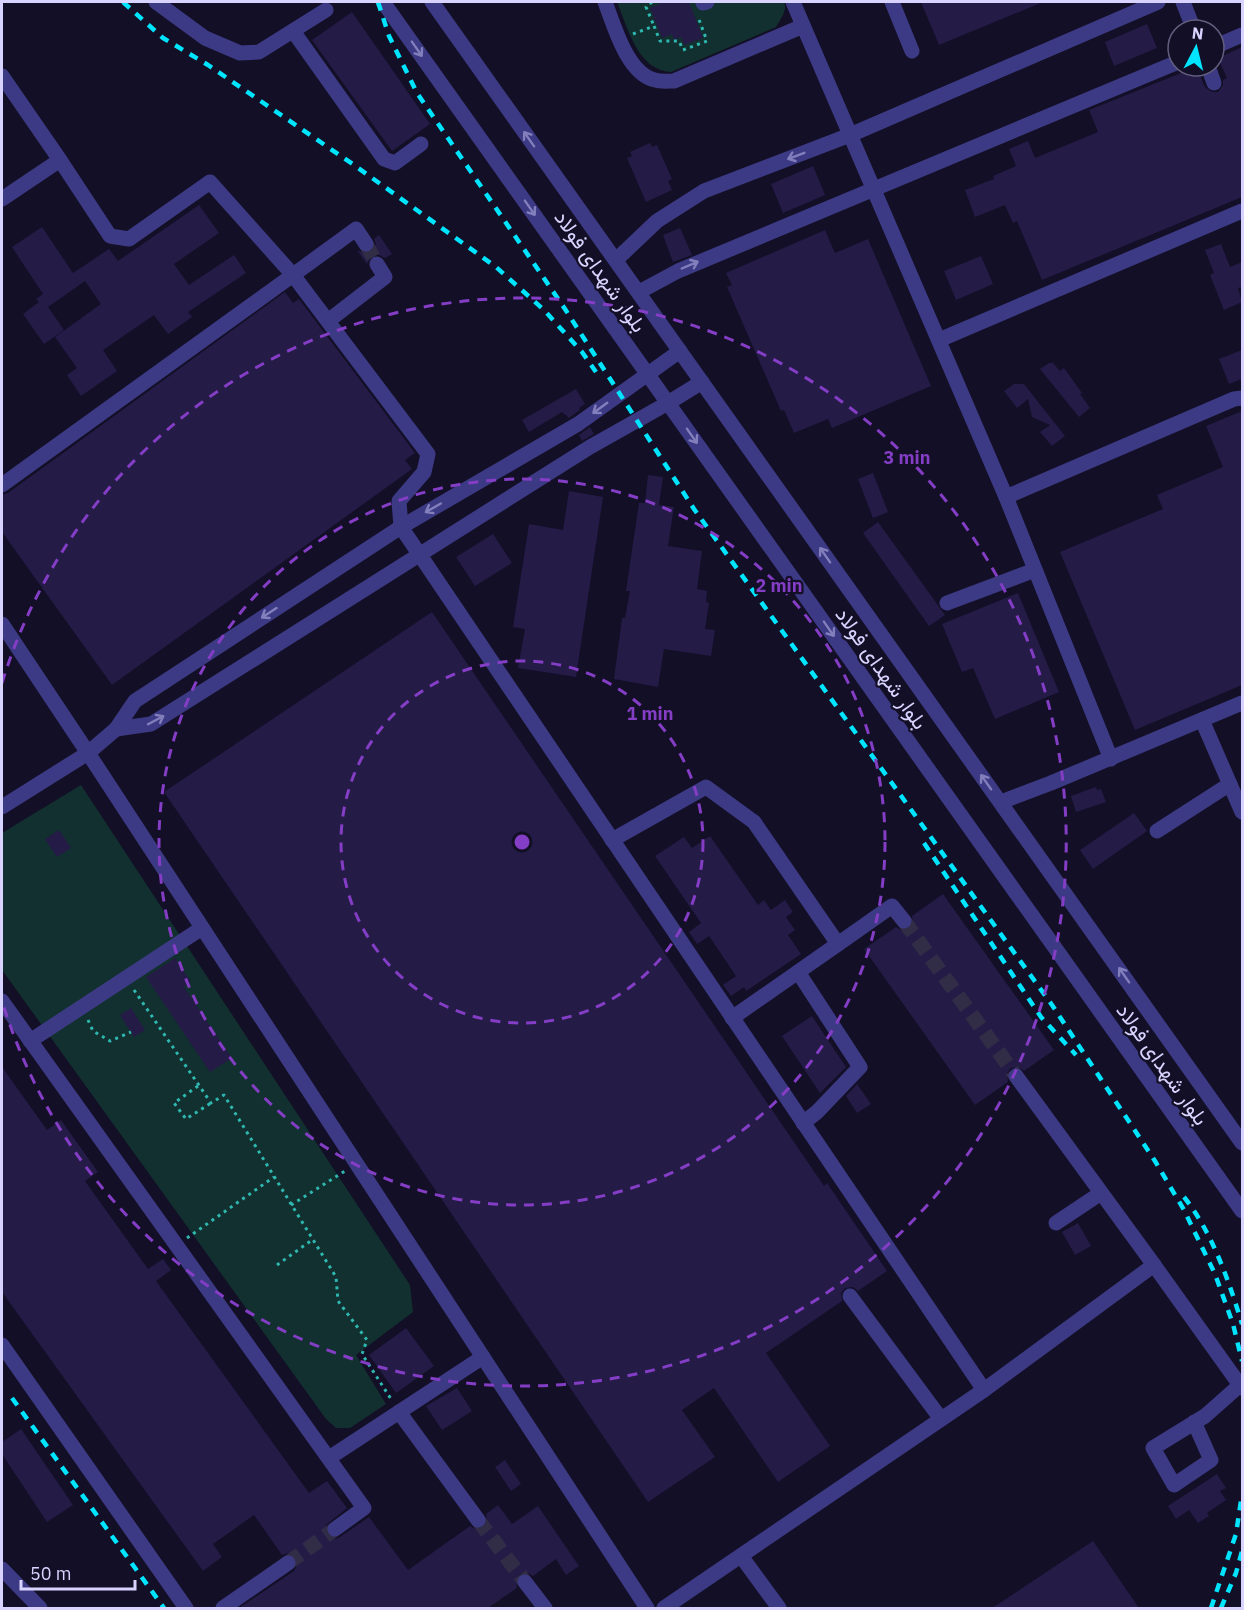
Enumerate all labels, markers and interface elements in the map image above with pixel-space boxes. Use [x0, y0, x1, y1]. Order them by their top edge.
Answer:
north arrow [1166, 18, 1226, 78]
text: N [1191, 22, 1205, 44]
one-way arrow [411, 41, 423, 57]
one-way arrow [523, 131, 535, 147]
one-way arrow [787, 151, 806, 162]
one-way arrow [524, 200, 536, 216]
street label: بلوار شهدای فولاد [549, 204, 653, 338]
one-way arrow [681, 259, 699, 271]
one-way arrow [593, 402, 609, 414]
one-way arrow [686, 427, 698, 443]
text: 3 min [883, 446, 931, 469]
one-way arrow [425, 502, 442, 514]
one-way arrow [819, 547, 831, 563]
text: 2 min [755, 574, 803, 597]
street label: بلوار شهدای فولاد [830, 601, 934, 735]
one-way arrow [261, 607, 278, 619]
one-way arrow [823, 620, 835, 636]
text: 1 min [626, 702, 674, 725]
one-way arrow [147, 714, 164, 726]
one-way arrow [980, 774, 992, 791]
centre of rings [512, 832, 532, 852]
one-way arrow [1117, 968, 1130, 984]
street label: بلوار شهدای فولاد [1111, 997, 1215, 1131]
scale bar [21, 1553, 135, 1591]
text: 50 m [30, 1562, 72, 1585]

